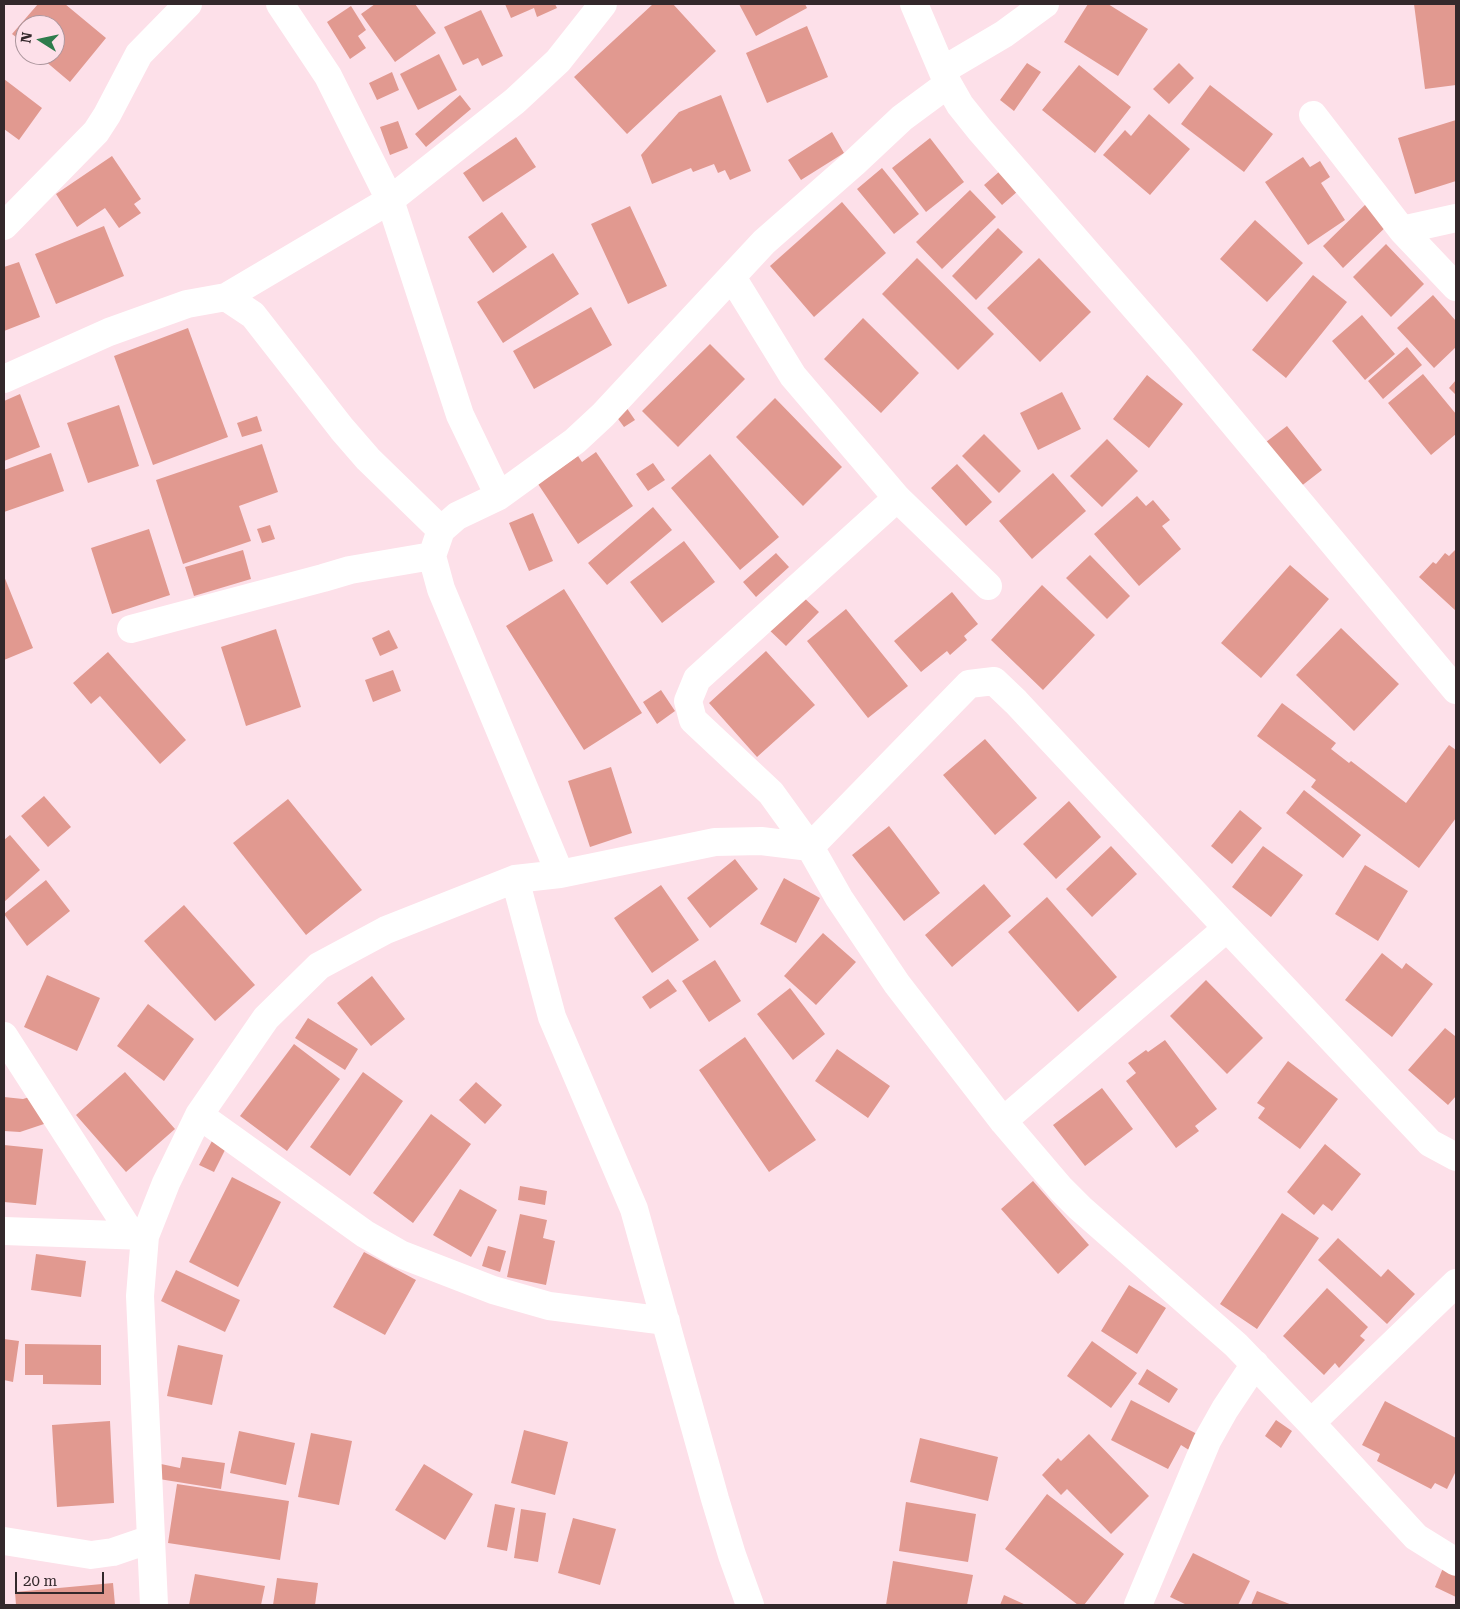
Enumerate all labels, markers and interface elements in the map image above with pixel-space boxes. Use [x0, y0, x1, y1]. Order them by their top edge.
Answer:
north arrow [15, 15, 65, 65]
text: N [17, 31, 35, 44]
scale bar [18, 1562, 106, 1594]
text: 20 m [23, 1572, 57, 1590]

